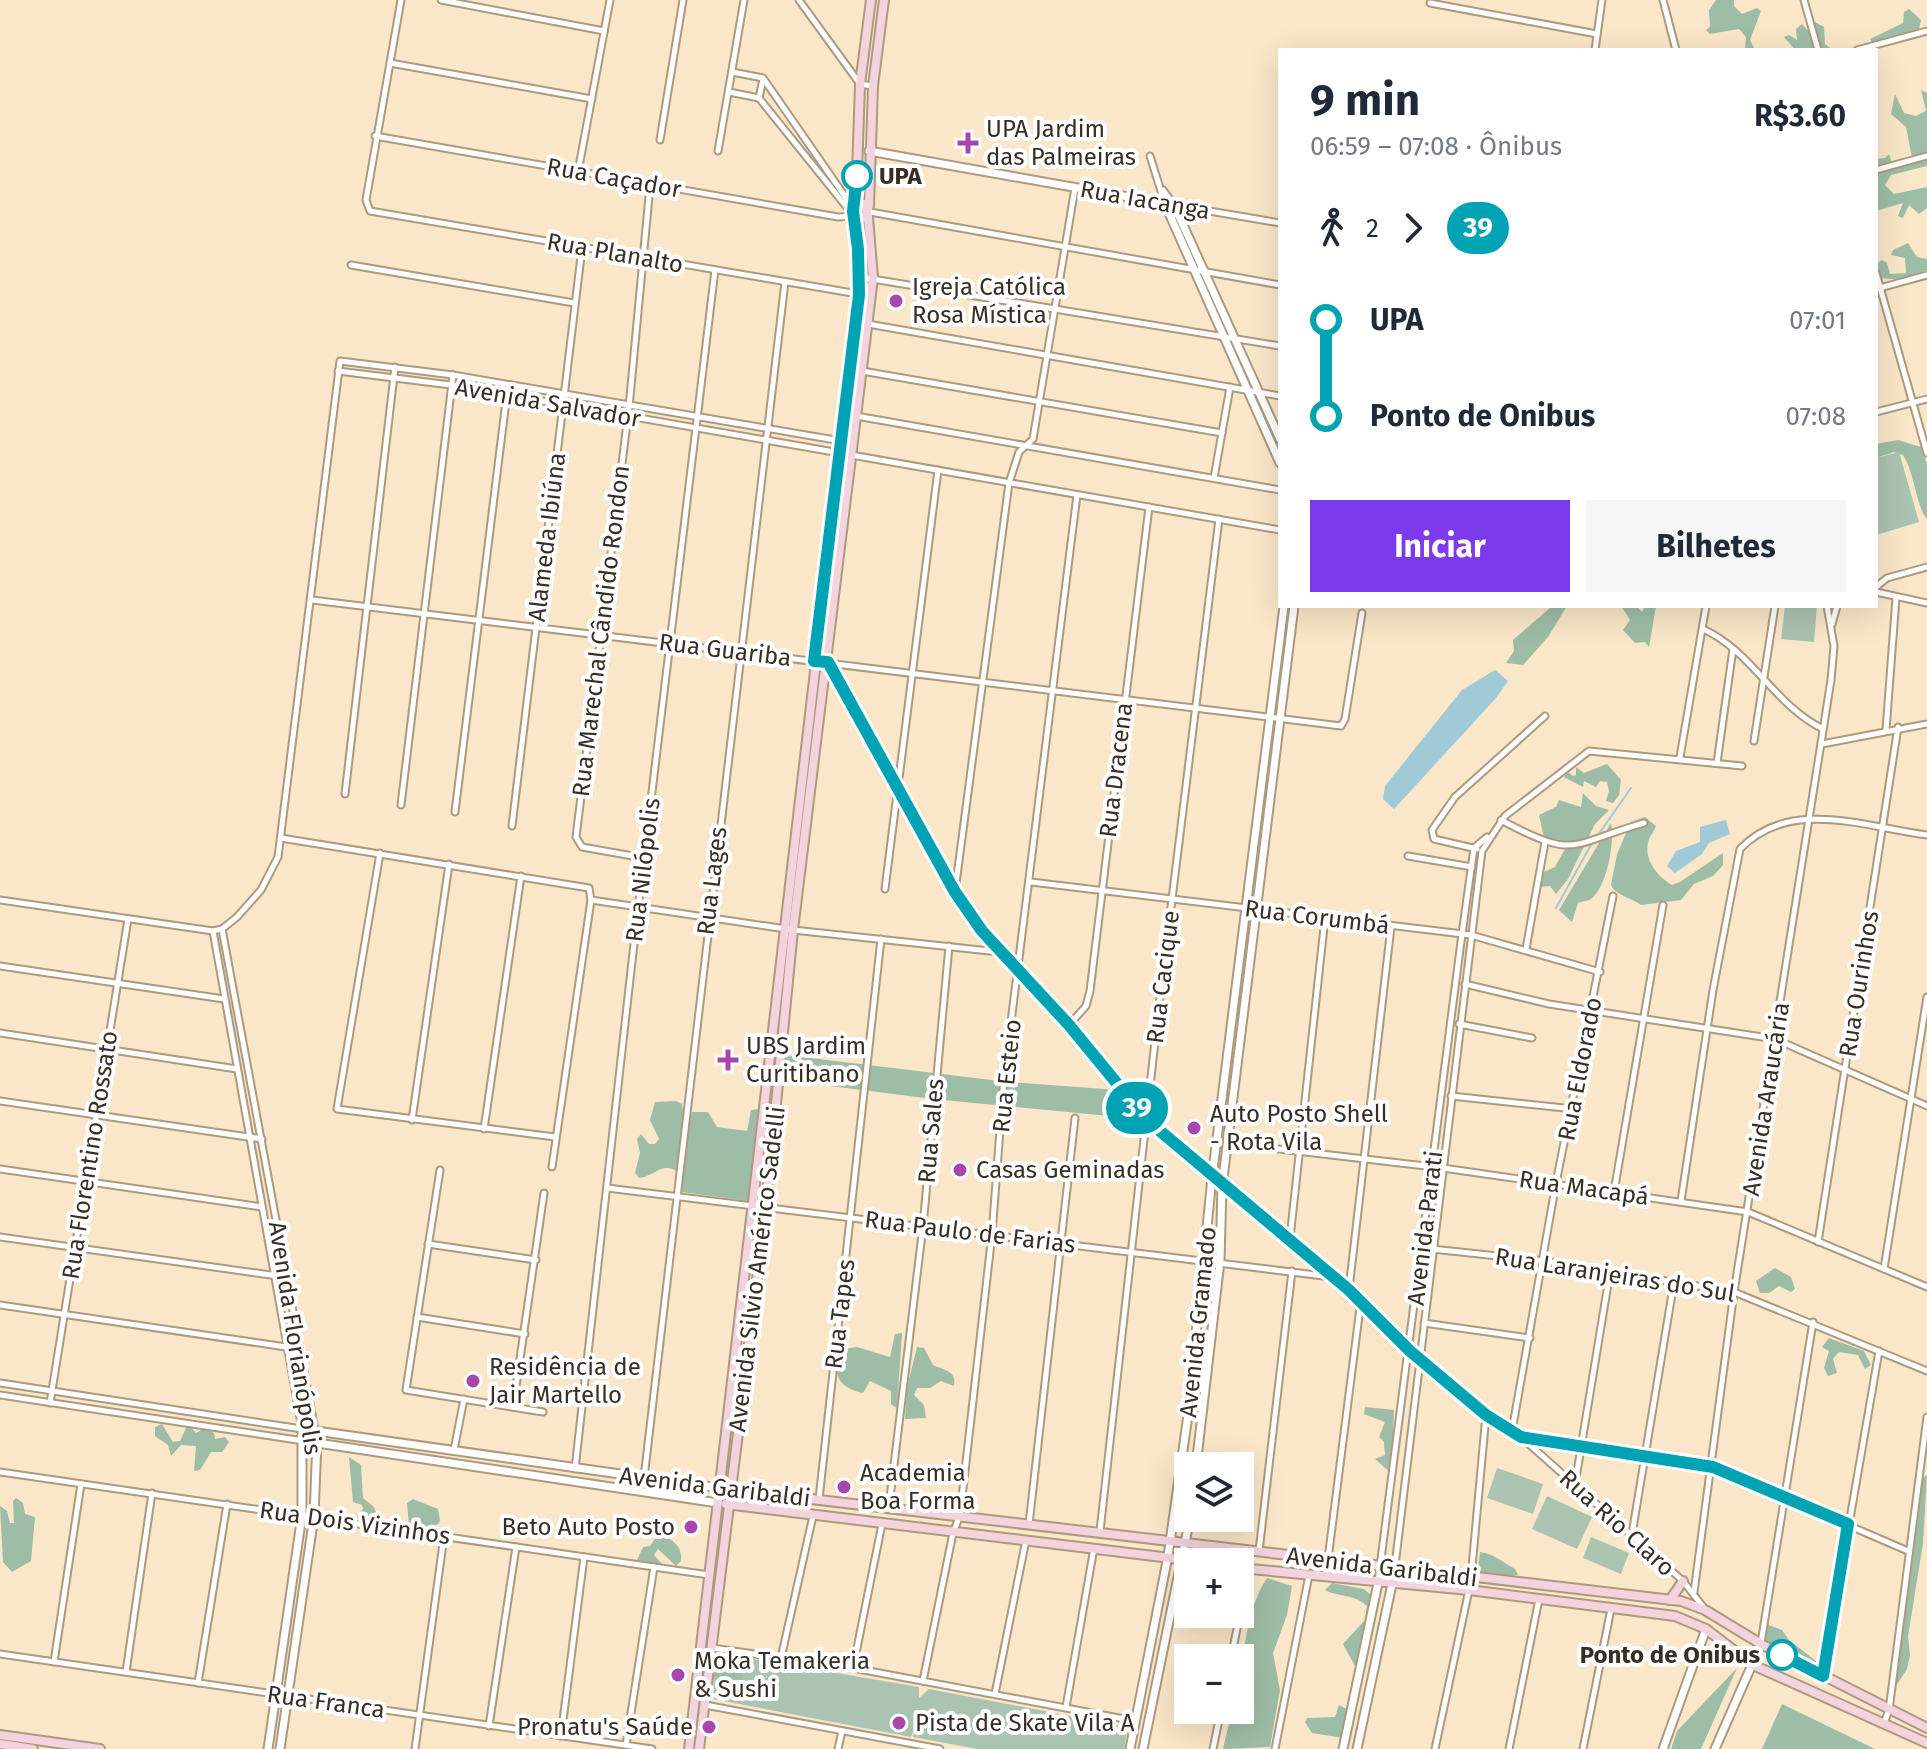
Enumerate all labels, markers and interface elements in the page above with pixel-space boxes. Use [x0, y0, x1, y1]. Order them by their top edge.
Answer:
text: 9 min [1310, 74, 1420, 127]
text: R$3.60 [1754, 98, 1846, 134]
place label: UPA Jardim das Palmeiras [986, 115, 1136, 171]
text: 06:59 – 07:08 · Ônibus [1310, 131, 1562, 162]
marker: UPA Jardim das Palmeiras [957, 132, 979, 154]
street label: Rua Caçador [545, 152, 684, 204]
marker: UPA [842, 161, 872, 191]
place label: UPA [879, 162, 923, 190]
street label: Rua Iacanga [1078, 175, 1212, 225]
icon: walk [1310, 206, 1354, 250]
icon: forward [1391, 206, 1435, 250]
text: 39 [1463, 211, 1493, 244]
text: 2 [1366, 213, 1379, 244]
street label: Rua Planalto [545, 227, 685, 279]
place label: Igreja Católica Rosa Mística [912, 273, 1066, 329]
marker: Igreja Católica Rosa Mística [887, 292, 905, 310]
text: UPA [1370, 302, 1423, 338]
text: 07:01 [1789, 305, 1846, 336]
street label: Avenida Salvador [453, 373, 644, 433]
text: Ponto de Onibus [1370, 398, 1595, 434]
text: 07:08 [1785, 401, 1846, 432]
street label: Alameda Ibiúna [523, 451, 571, 623]
street label: Rua Marechal Cândido Rondon [567, 464, 635, 798]
button: Iniciar [1310, 500, 1570, 592]
button: Bilhetes [1586, 500, 1846, 592]
street label: Rua Guariba [657, 628, 793, 672]
street label: Rua Dracena [1094, 701, 1138, 839]
street label: Rua Nilópolis [620, 796, 666, 944]
street label: Rua Lages [691, 825, 733, 937]
street label: Rua Corumbá [1243, 894, 1391, 940]
street label: Rua Cacique [1141, 909, 1185, 1045]
street label: Rua Ourinhos [1834, 909, 1884, 1059]
street label: Rua Eldorado [1552, 995, 1608, 1143]
street label: Avenida Araucária [1737, 1000, 1795, 1198]
street label: Rua Esteio [987, 1018, 1027, 1134]
street label: Rua Florentino Rossato [57, 1029, 123, 1281]
place label: UBS Jardim Curitibano [746, 1032, 866, 1088]
marker: UBS Jardim Curitibano [717, 1049, 739, 1071]
street label: Rua Sales [912, 1077, 950, 1185]
line badge: 39 [1101, 1082, 1173, 1134]
text: 39 [1122, 1091, 1152, 1124]
place label: Auto Posto Shell - Rota Vila [1210, 1100, 1388, 1156]
street label: Avenida Silvio Américo Sadelli [723, 1105, 791, 1433]
marker: Auto Posto Shell - Rota Vila [1185, 1119, 1203, 1137]
street label: Avenida Parati [1402, 1149, 1448, 1307]
place label: Casas Geminadas [976, 1156, 1164, 1184]
marker: Casas Geminadas [951, 1161, 969, 1179]
street label: Rua Macapá [1517, 1165, 1651, 1211]
street label: Rua Paulo de Farias [863, 1205, 1077, 1259]
street label: Avenida Florianópolis [263, 1219, 327, 1457]
street label: Avenida Gramado [1174, 1225, 1222, 1419]
street label: Rua Laranjeiras do Sul [1493, 1242, 1737, 1308]
street label: Rua Tapes [819, 1257, 861, 1371]
place label: Residência de Jair Martello [489, 1353, 641, 1409]
marker: Residência de Jair Martello [464, 1372, 482, 1390]
map controls [1174, 1452, 1254, 1724]
button: layers [1174, 1452, 1254, 1532]
place label: Academia Boa Forma [860, 1459, 976, 1515]
street label: Avenida Garibaldi [618, 1461, 812, 1513]
street label: Rua Rio Claro [1554, 1464, 1680, 1582]
marker: Academia Boa Forma [835, 1478, 853, 1496]
street label: Rua Dois Vizinhos [258, 1496, 452, 1550]
place label: Beto Auto Posto [501, 1513, 675, 1541]
marker: Beto Auto Posto [682, 1518, 700, 1536]
street label: Avenida Garibaldi [1285, 1541, 1479, 1593]
button: + [1174, 1548, 1254, 1628]
marker: Ponto de Onibus [1767, 1640, 1797, 1670]
place label: Ponto de Onibus [1580, 1641, 1760, 1669]
button: − [1174, 1644, 1254, 1724]
place label: Moka Temakeria & Sushi [694, 1647, 870, 1703]
marker: Moka Temakeria & Sushi [669, 1666, 687, 1684]
street label: Rua Franca [265, 1680, 387, 1724]
place label: Pista de Skate Vila A [915, 1709, 1135, 1737]
place label: Pronatu's Saúde [517, 1713, 693, 1741]
marker: Pista de Skate Vila A [890, 1714, 908, 1732]
marker: Pronatu's Saúde [700, 1718, 718, 1736]

